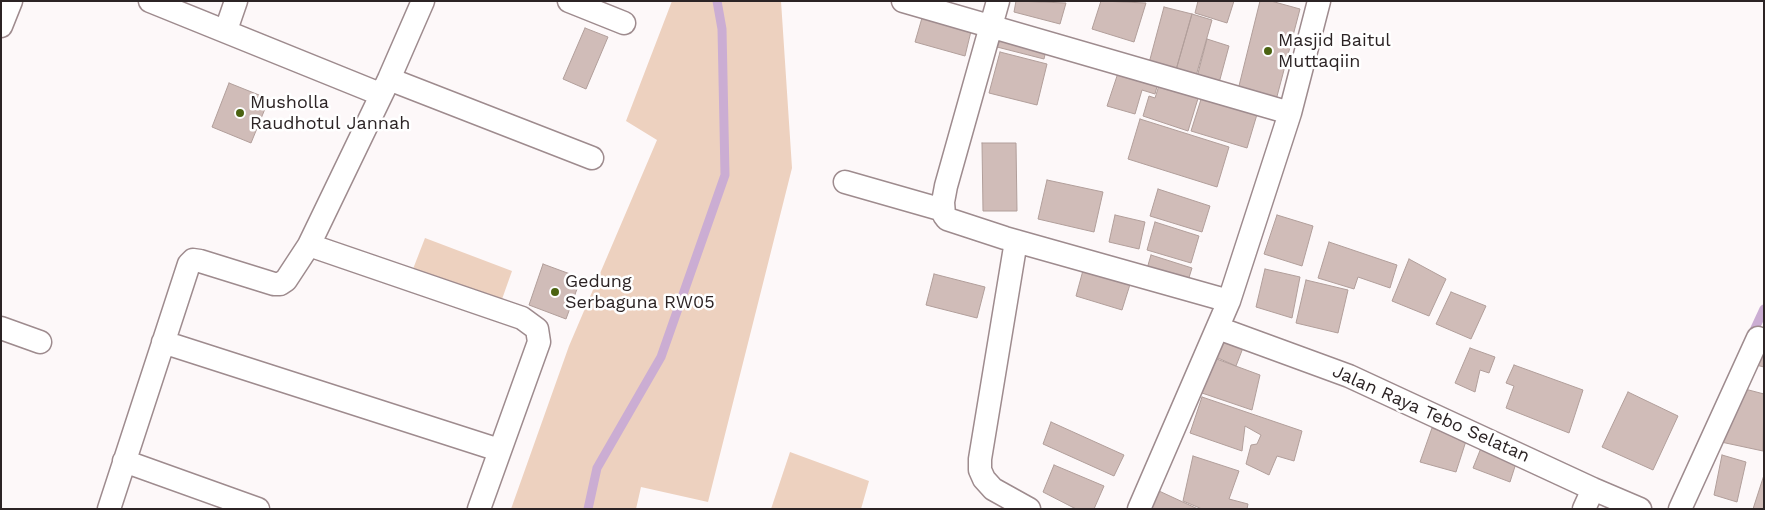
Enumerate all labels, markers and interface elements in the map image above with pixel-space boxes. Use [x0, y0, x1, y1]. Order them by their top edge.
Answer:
place label: Masjid Baitul Muttaqiin [1278, 30, 1391, 72]
marker: Masjid Baitul Muttaqiin [1262, 45, 1274, 57]
place label: Musholla Raudhotul Jannah [250, 92, 410, 134]
marker: Musholla Raudhotul Jannah [234, 107, 246, 119]
place label: Gedung Serbaguna RW05 [565, 271, 715, 314]
marker: Gedung Serbaguna RW05 [549, 286, 561, 298]
street label: Jalan Raya Tebo Selatan [1329, 361, 1533, 467]

